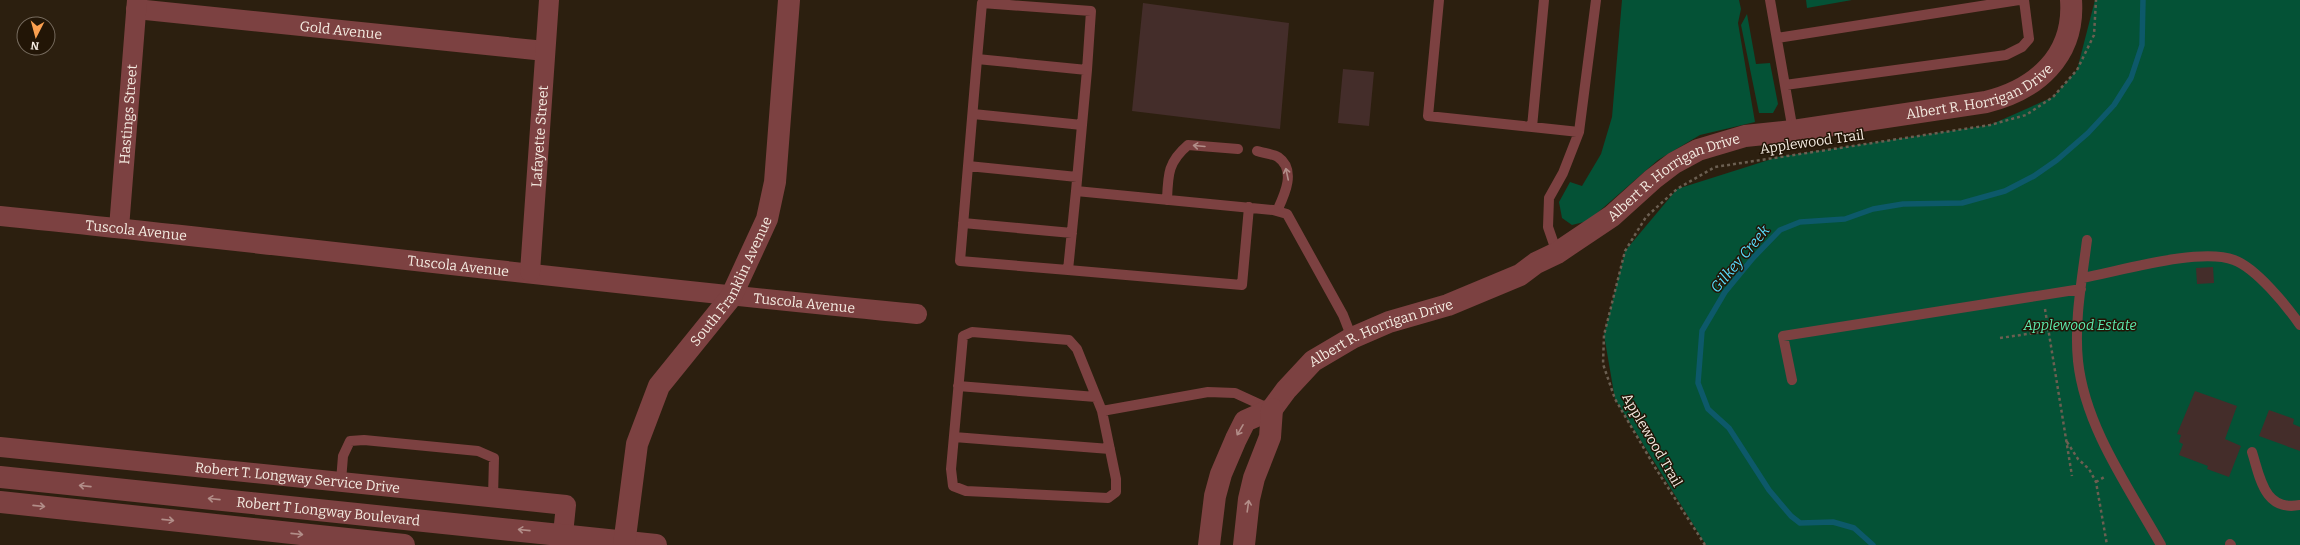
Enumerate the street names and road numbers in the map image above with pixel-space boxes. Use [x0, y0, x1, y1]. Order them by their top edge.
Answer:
street label: Gold Avenue [299, 17, 383, 43]
street label: Albert R. Horrigan Drive [1905, 60, 2056, 122]
street label: Hastings Street [116, 64, 140, 165]
street label: Lafayette Street [527, 85, 552, 188]
street label: Applewood Trail [1759, 126, 1865, 158]
street label: Albert R. Horrigan Drive [1604, 130, 1742, 225]
street label: South Franklin Avenue [686, 214, 776, 349]
street label: Tuscola Avenue [85, 216, 188, 244]
street label: Tuscola Avenue [407, 252, 510, 280]
street label: Tuscola Avenue [753, 289, 856, 316]
street label: Albert R. Horrigan Drive [1305, 295, 1456, 370]
street label: Applewood Trail [1618, 390, 1686, 490]
street label: Robert T. Longway Service Drive [194, 459, 401, 496]
street label: Robert T Longway Boulevard [236, 493, 421, 529]

